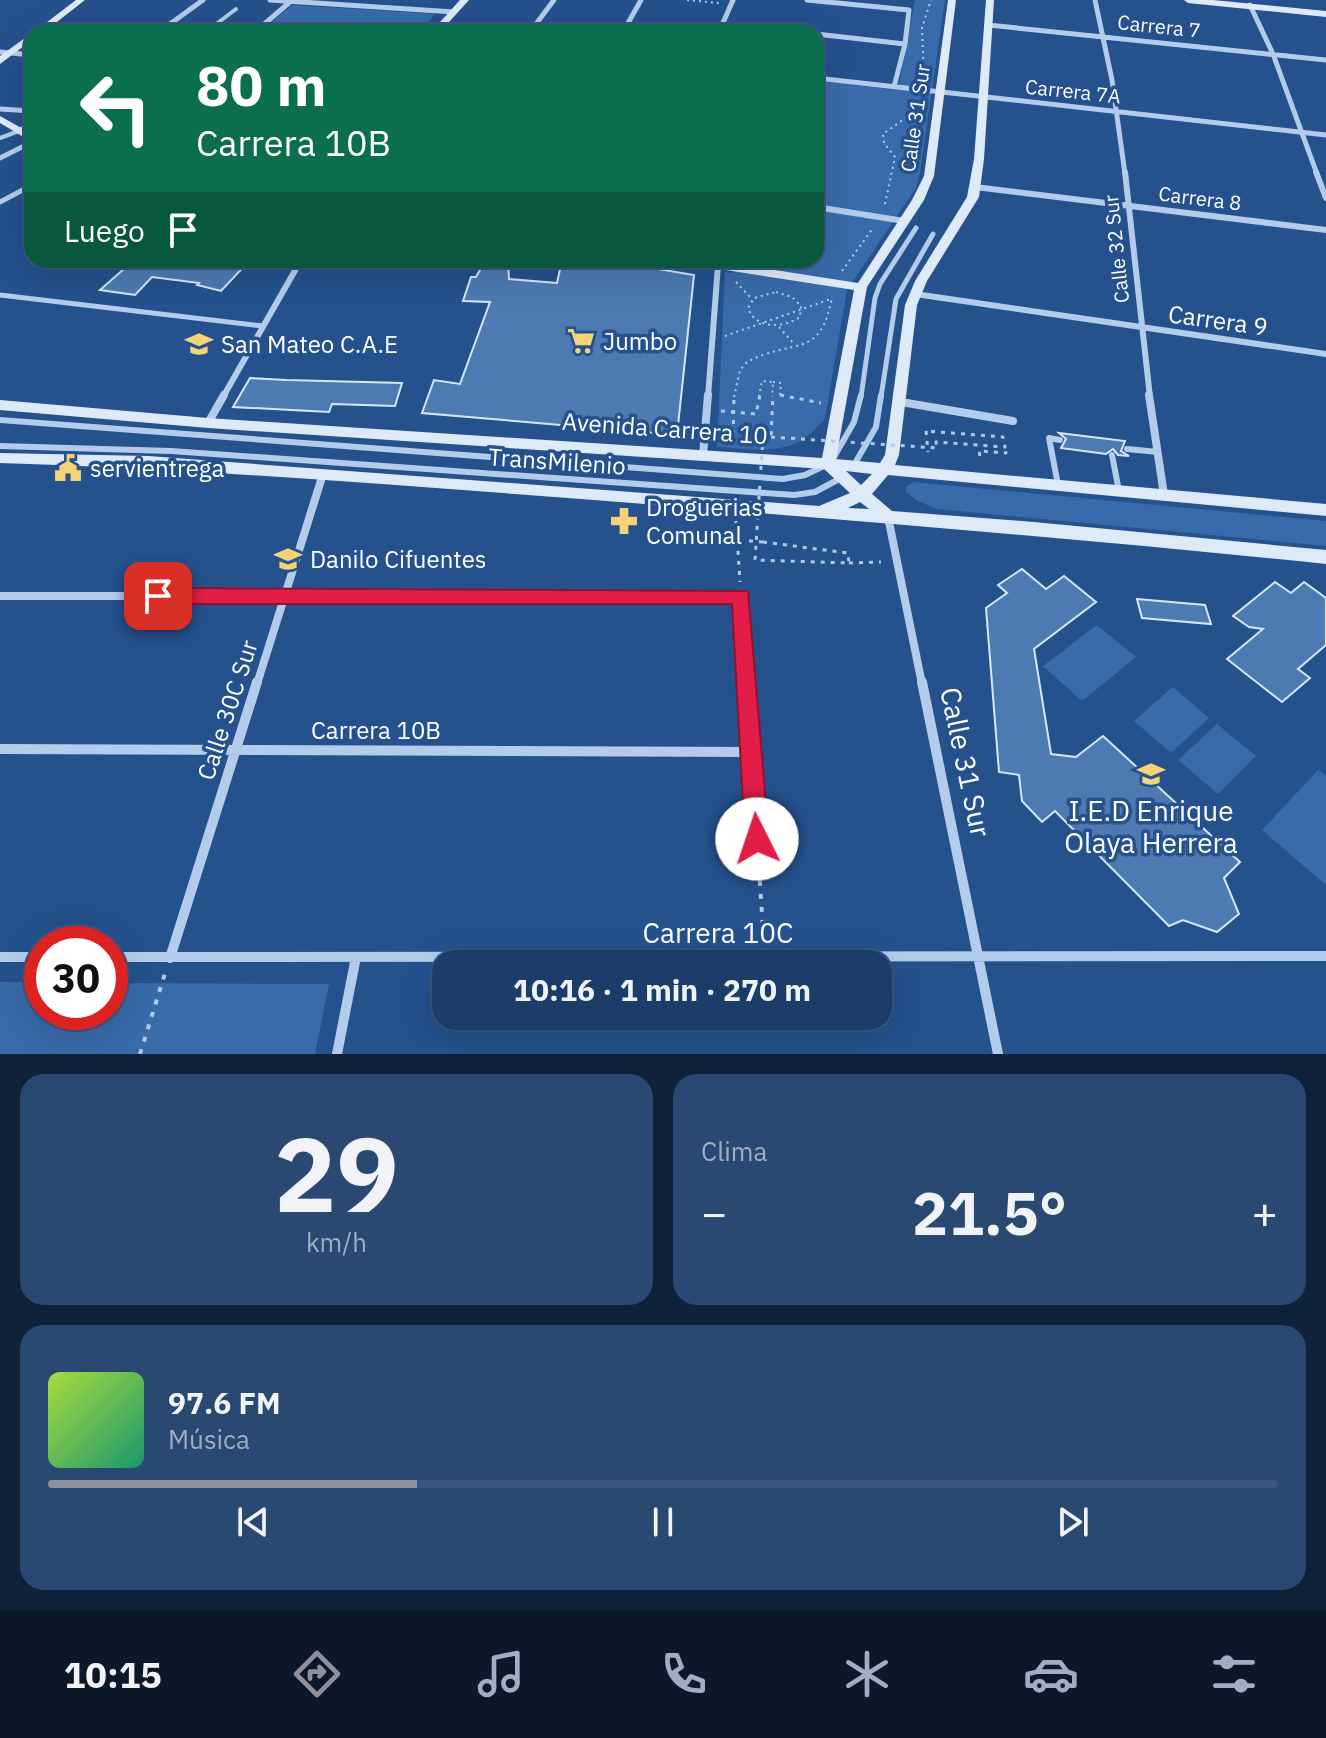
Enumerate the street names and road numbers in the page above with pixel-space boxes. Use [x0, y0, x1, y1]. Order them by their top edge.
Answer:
street label: Carrera 7 [1116, 8, 1202, 44]
street label: Calle 31 Sur [894, 62, 936, 174]
street label: Carrera 7A [1024, 73, 1122, 109]
street label: Carrera 8 [1157, 180, 1243, 216]
street label: Calle 32 Sur [1097, 194, 1135, 304]
street label: Carrera 9 [1166, 297, 1270, 343]
street label: Avenida Carrera 10 [561, 405, 769, 451]
street label: TransMilenio [487, 440, 627, 482]
street label: Calle 30C Sur [189, 636, 265, 784]
street label: Calle 31 Sur [932, 684, 1000, 840]
street label: Carrera 10B [311, 714, 441, 746]
street label: Carrera 10C [643, 914, 793, 951]

